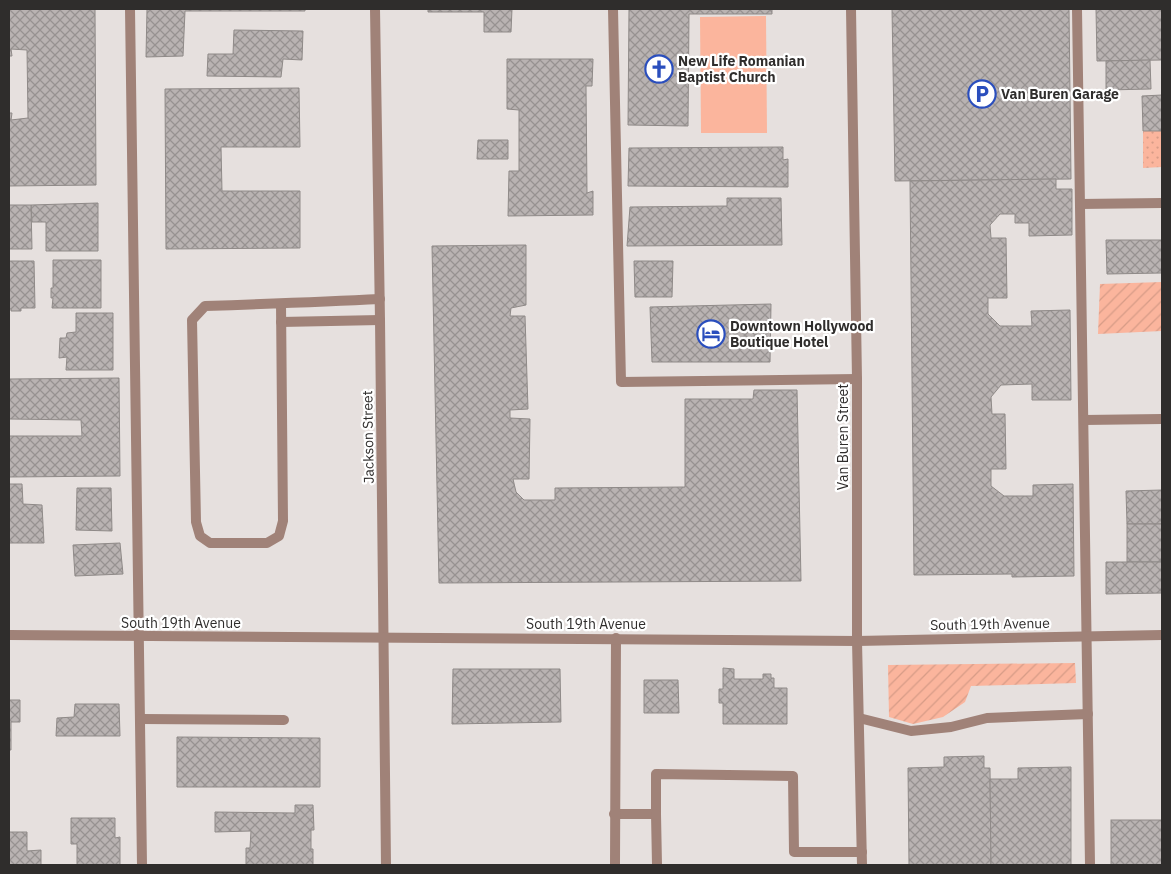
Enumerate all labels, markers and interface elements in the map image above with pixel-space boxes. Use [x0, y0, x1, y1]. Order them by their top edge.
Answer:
place label: New Life Romanian Baptist Church [678, 52, 805, 86]
church icon: New Life Romanian Baptist Church [644, 54, 674, 84]
parking icon: Van Buren Garage [967, 79, 997, 109]
place label: Van Buren Garage [1001, 85, 1119, 103]
place label: Downtown Hollywood Boutique Hotel [730, 317, 874, 351]
hotel icon: Downtown Hollywood Boutique Hotel [696, 319, 726, 349]
street label: Van Buren Street [834, 384, 852, 490]
street label: Jackson Street [358, 390, 378, 484]
street label: South 19th Avenue [121, 614, 241, 632]
street label: South 19th Avenue [930, 614, 1050, 634]
street label: South 19th Avenue [526, 615, 646, 633]

